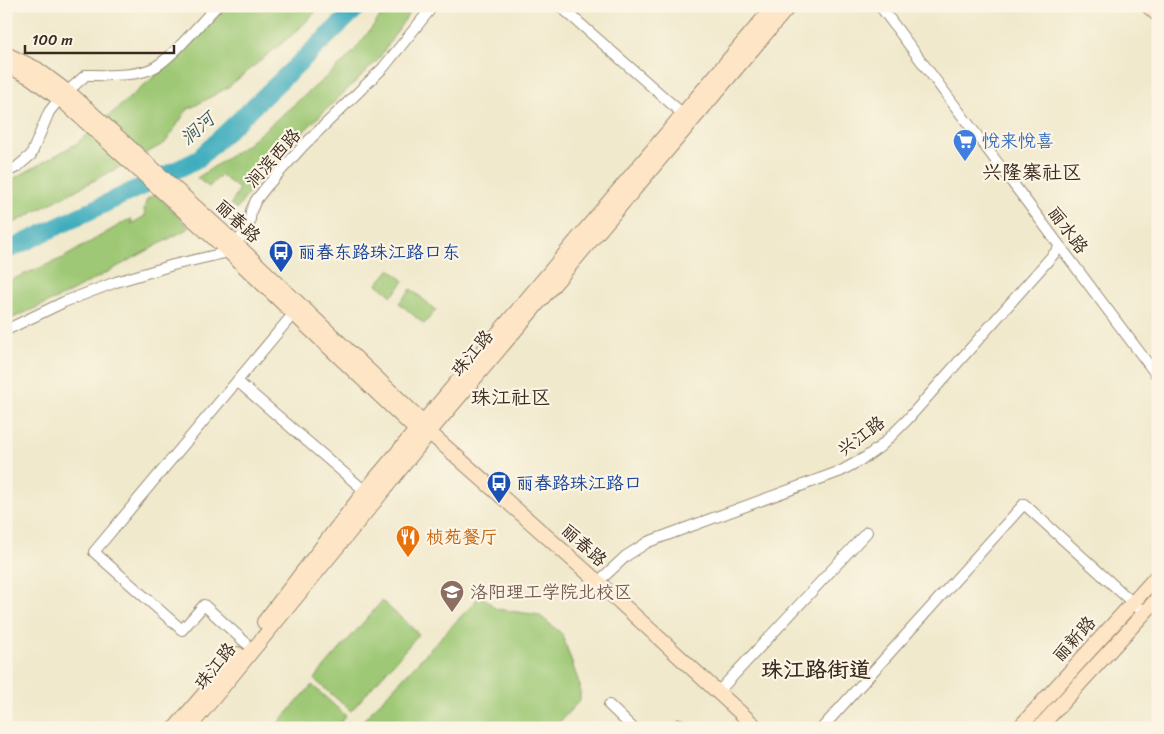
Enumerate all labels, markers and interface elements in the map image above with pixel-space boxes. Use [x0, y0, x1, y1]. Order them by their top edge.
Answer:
scale bar [25, 22, 174, 54]
text: 100 m [32, 27, 73, 53]
water label: 涧河 [172, 101, 225, 153]
street label: 涧滨西路 [237, 121, 309, 195]
place label: 悦来悦喜 [982, 125, 1054, 157]
supermarket icon: 悦来悦喜 [952, 128, 978, 162]
district label: 兴隆寨社区 [982, 155, 1082, 190]
street label: 丽春路 [207, 191, 269, 251]
street label: 丽水路 [1039, 199, 1097, 261]
place label: 丽春东路珠江路口东 [298, 236, 460, 268]
bus stop icon: 丽春东路珠江路口东 [268, 239, 294, 273]
street label: 珠江路 [442, 322, 502, 384]
district label: 珠江社区 [471, 380, 551, 415]
street label: 兴江路 [830, 407, 892, 465]
place label: 丽春路珠江路口 [516, 467, 642, 499]
bus stop icon: 丽春路珠江路口 [486, 470, 512, 504]
street label: 丽春路 [553, 515, 615, 575]
place label: 桢苑餐厅 [426, 521, 498, 553]
restaurant icon: 桢苑餐厅 [395, 524, 421, 558]
place label: 洛阳理工学院北校区 [470, 576, 632, 608]
school or university icon: 洛阳理工学院北校区 [439, 579, 465, 613]
street label: 丽新路 [1044, 608, 1104, 670]
street label: 珠江路 [186, 635, 244, 697]
district label: 珠江路街道 [761, 650, 871, 689]

